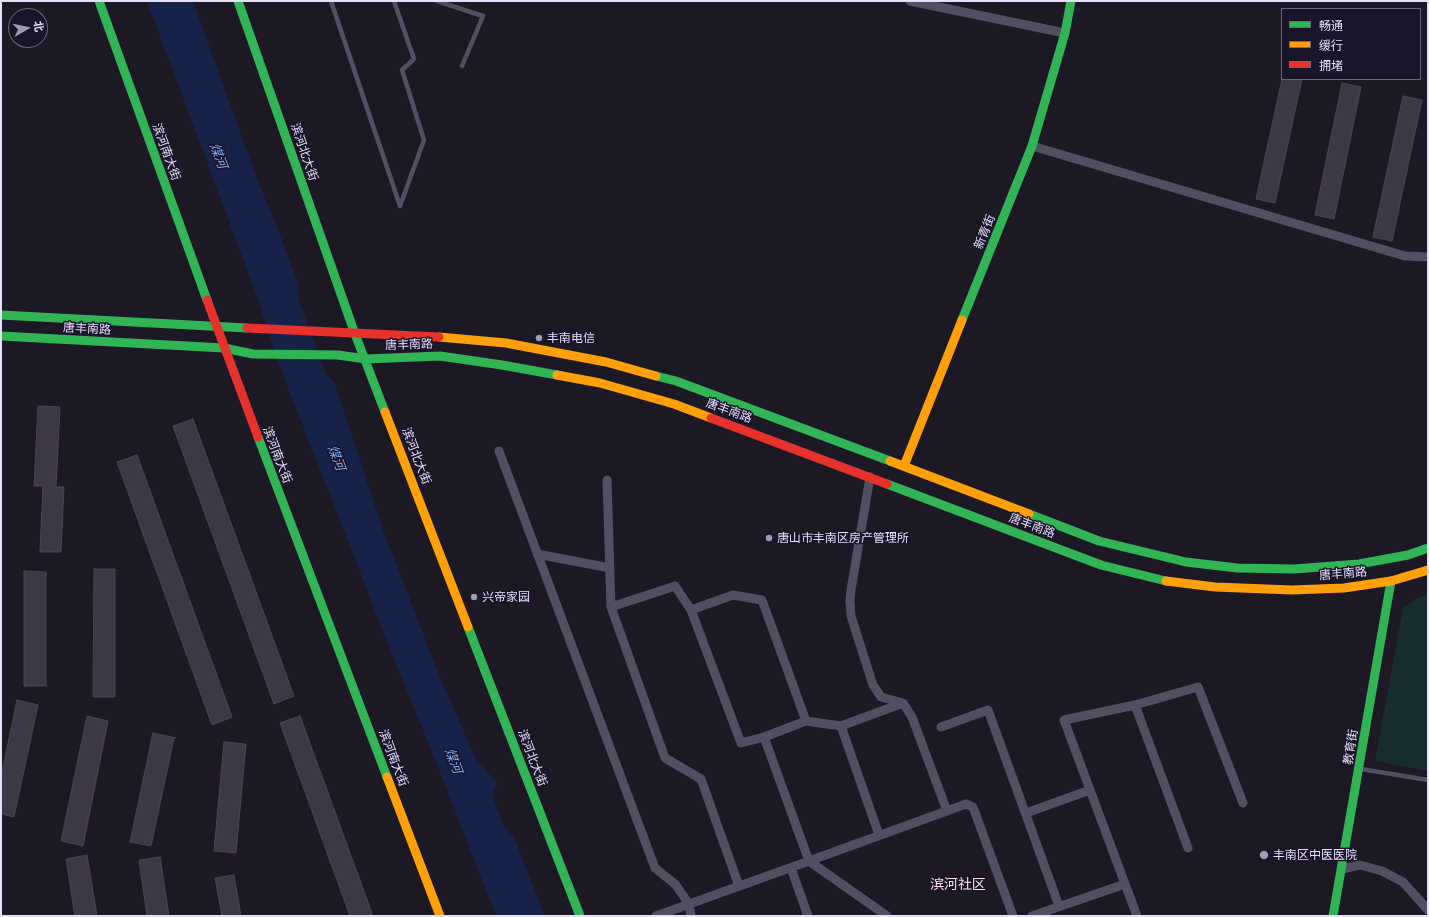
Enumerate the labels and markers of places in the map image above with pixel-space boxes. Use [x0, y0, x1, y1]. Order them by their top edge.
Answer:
place label: 丰南电信 [547, 331, 595, 345]
marker: 丰南电信 [534, 333, 544, 343]
place label: 唐山市丰南区房产管理所 [777, 531, 909, 545]
marker: 唐山市丰南区房产管理所 [764, 533, 774, 543]
place label: 兴帝家园 [482, 590, 530, 604]
marker: 兴帝家园 [469, 592, 479, 602]
place label: 丰南区中医医院 [1273, 848, 1357, 862]
marker: 丰南区中医医院 [1258, 849, 1270, 861]

